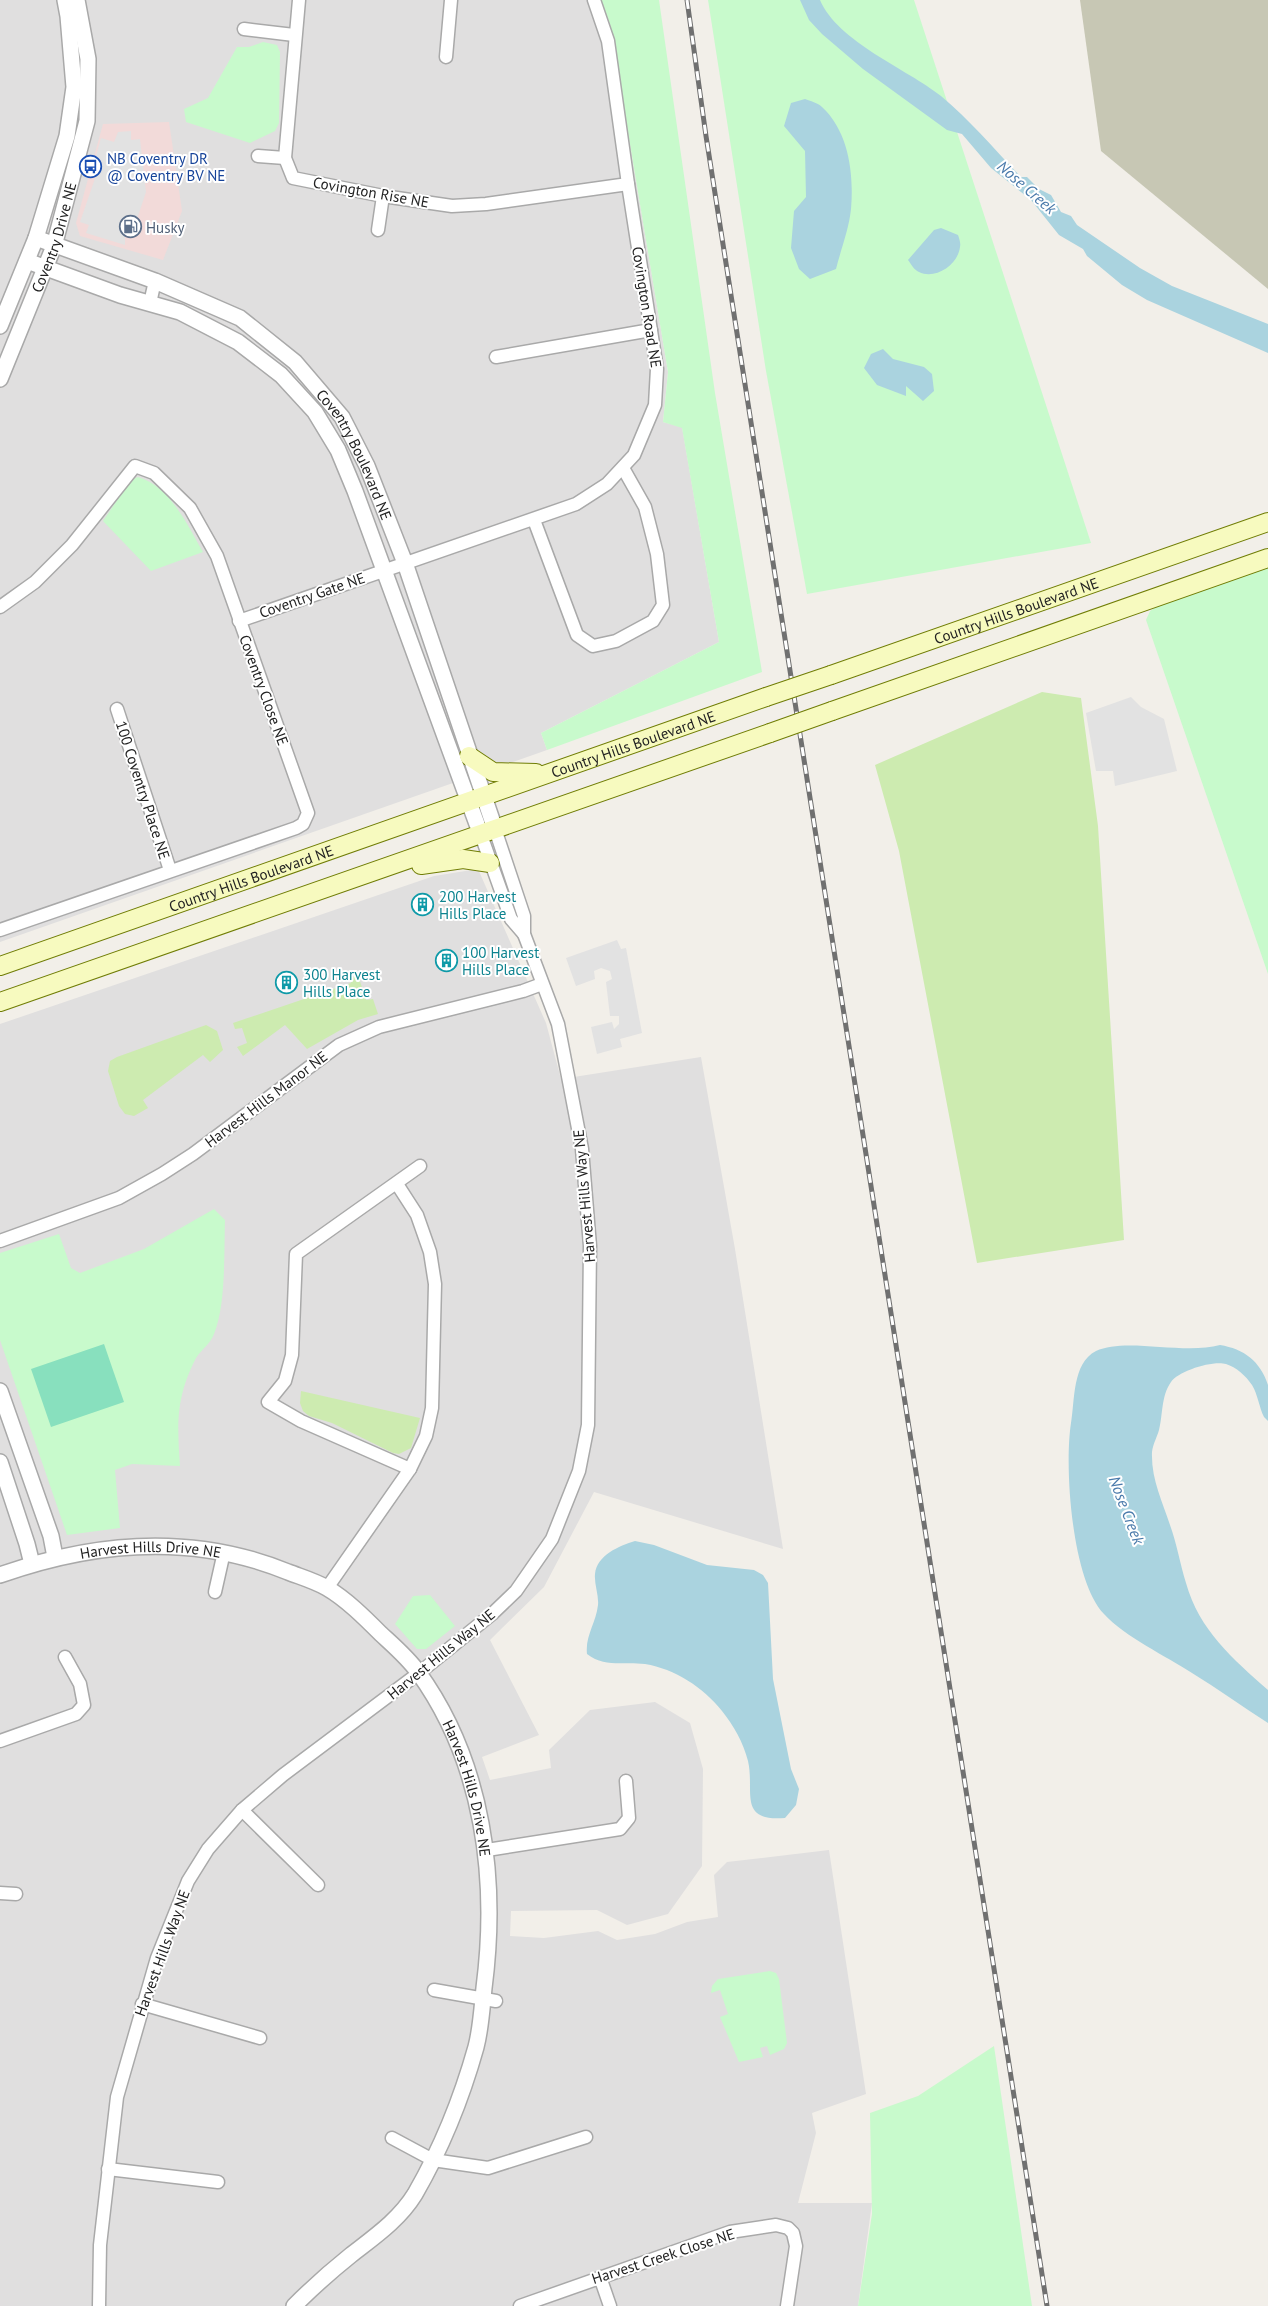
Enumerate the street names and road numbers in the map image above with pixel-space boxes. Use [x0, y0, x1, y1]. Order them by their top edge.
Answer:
street label: Covington Rise NE [311, 172, 431, 212]
street label: Coventry Drive NE [27, 180, 80, 295]
street label: Covington Road NE [628, 245, 666, 369]
street label: Coventry Boulevard NE [313, 385, 397, 523]
street label: Coventry Gate NE [257, 568, 367, 622]
street label: Country Hills Boulevard NE [931, 573, 1101, 648]
street label: Coventry Close NE [235, 632, 293, 748]
street label: Country Hills Boulevard NE [548, 706, 718, 781]
street label: 100 Coventry Place NE [112, 718, 174, 862]
street label: Country Hills Boulevard NE [166, 840, 336, 915]
street label: Harvest Hills Manor NE [201, 1047, 331, 1151]
street label: Harvest Hills Way NE [569, 1129, 599, 1263]
street label: Harvest Hills Drive NE [78, 1536, 223, 1562]
street label: Harvest Hills Way NE [383, 1605, 499, 1703]
street label: Harvest Hills Drive NE [439, 1716, 495, 1858]
street label: Harvest Hills Way NE [130, 1887, 194, 2019]
street label: Harvest Creek Close NE [589, 2224, 737, 2288]

